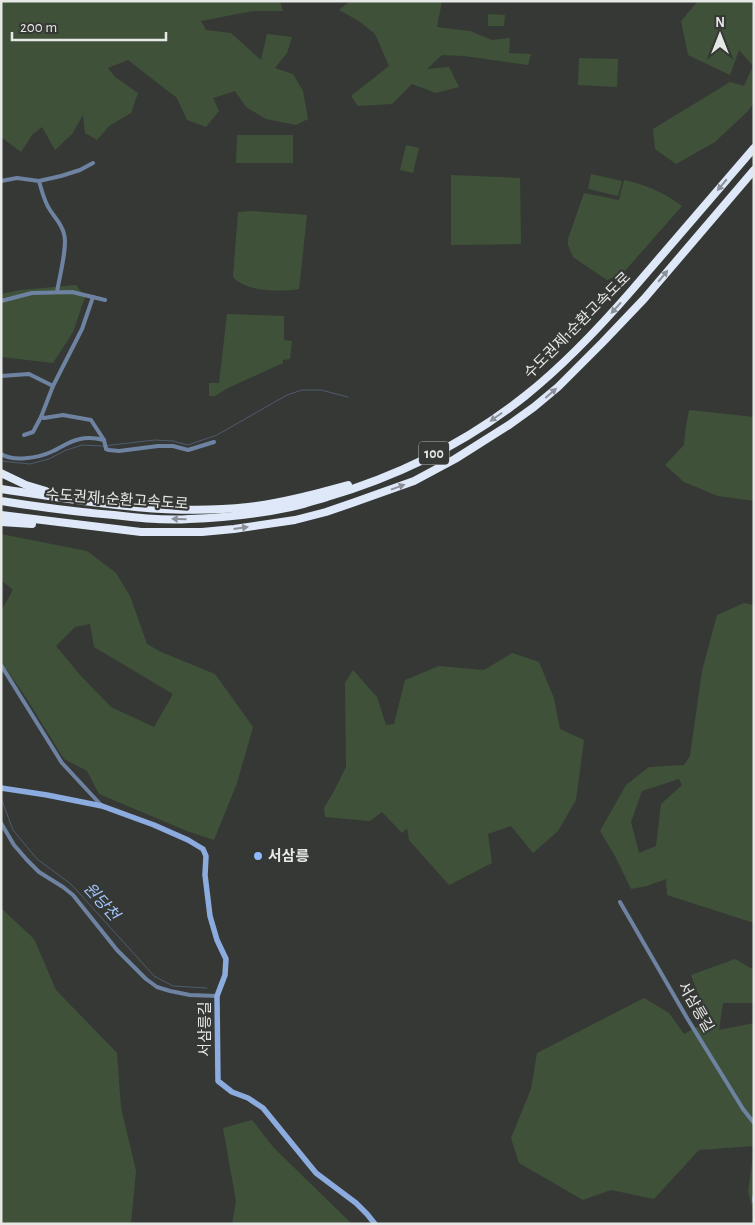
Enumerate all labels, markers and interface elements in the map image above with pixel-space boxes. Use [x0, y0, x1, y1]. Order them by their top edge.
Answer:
scale bar [12, 10, 166, 42]
north arrow [695, 10, 745, 60]
text: N [715, 16, 725, 30]
text: 200 m [20, 20, 57, 35]
one-way arrow [716, 179, 728, 191]
street label: 수도권제1순환고속도로 [520, 268, 633, 381]
one-way arrow [658, 270, 669, 283]
one-way arrow [610, 302, 622, 314]
one-way arrow [544, 387, 556, 399]
one-way arrow [489, 412, 503, 422]
road number: 100 [419, 442, 449, 464]
one-way arrow [390, 483, 405, 490]
street label: 수도권제1순환고속도로 [45, 485, 189, 512]
one-way arrow [171, 515, 187, 523]
one-way arrow [233, 524, 249, 532]
place label: 서삼릉 [268, 848, 310, 864]
marker: 서삼릉 [252, 850, 264, 862]
water label: 원당천 [81, 879, 124, 925]
street label: 서삼릉길 [675, 979, 717, 1035]
street label: 서삼릉길 [197, 1001, 213, 1057]

